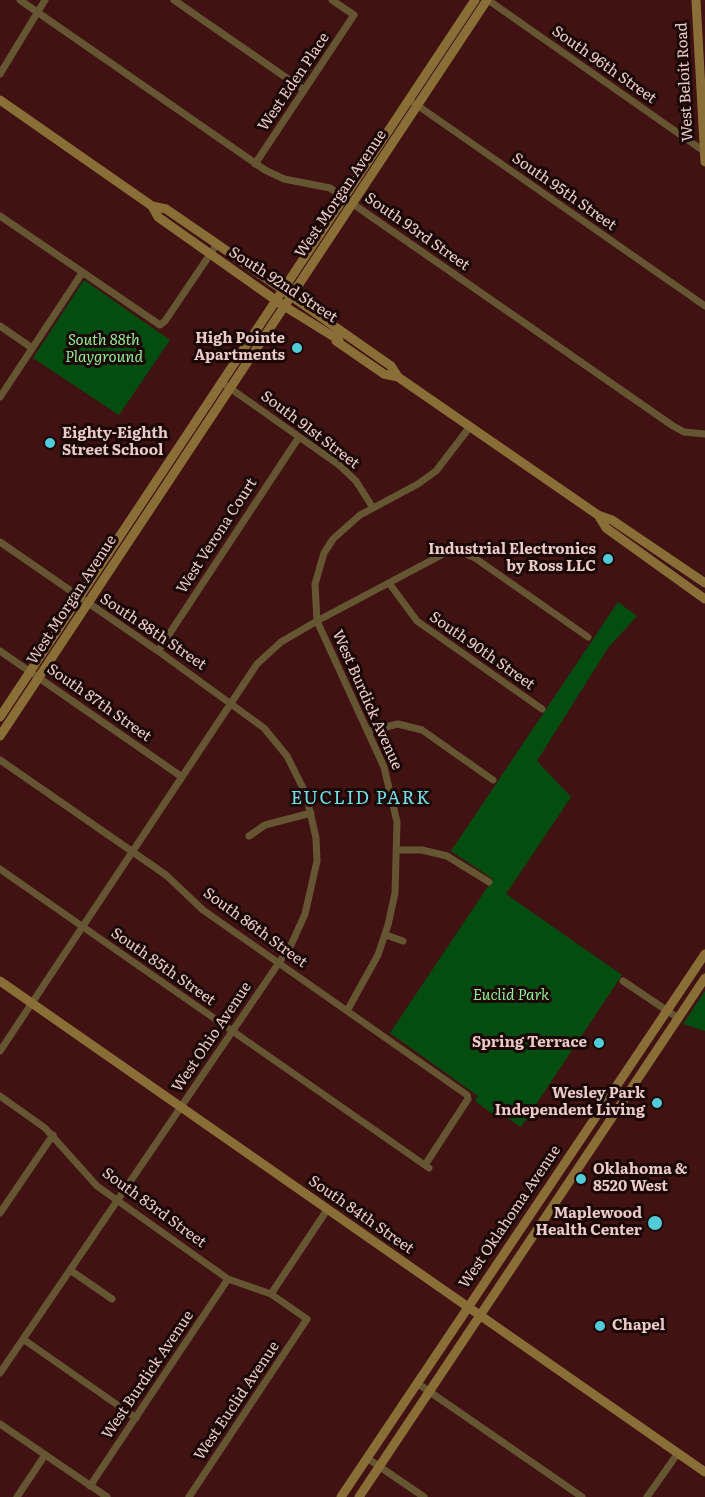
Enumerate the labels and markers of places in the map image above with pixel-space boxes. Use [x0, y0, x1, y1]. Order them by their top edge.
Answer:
place label: High Pointe Apartments [194, 330, 285, 365]
marker: High Pointe Apartments [290, 341, 304, 355]
place label: Eighty-Eighth Street School [62, 425, 168, 460]
marker: Eighty-Eighth Street School [43, 436, 57, 450]
place label: Industrial Electronics by Ross LLC [428, 541, 596, 576]
marker: Industrial Electronics by Ross LLC [601, 552, 615, 566]
place label: Spring Terrace [472, 1034, 587, 1052]
marker: Spring Terrace [592, 1036, 606, 1050]
place label: Wesley Park Independent Living [495, 1085, 645, 1120]
marker: Wesley Park Independent Living [650, 1096, 664, 1110]
place label: Oklahoma & 8520 West [593, 1161, 687, 1196]
marker: Oklahoma & 8520 West [574, 1172, 588, 1186]
place label: Maplewood Health Center [535, 1205, 642, 1240]
marker: Maplewood Health Center [646, 1214, 664, 1232]
place label: Chapel [612, 1317, 665, 1335]
marker: Chapel [593, 1319, 607, 1333]

